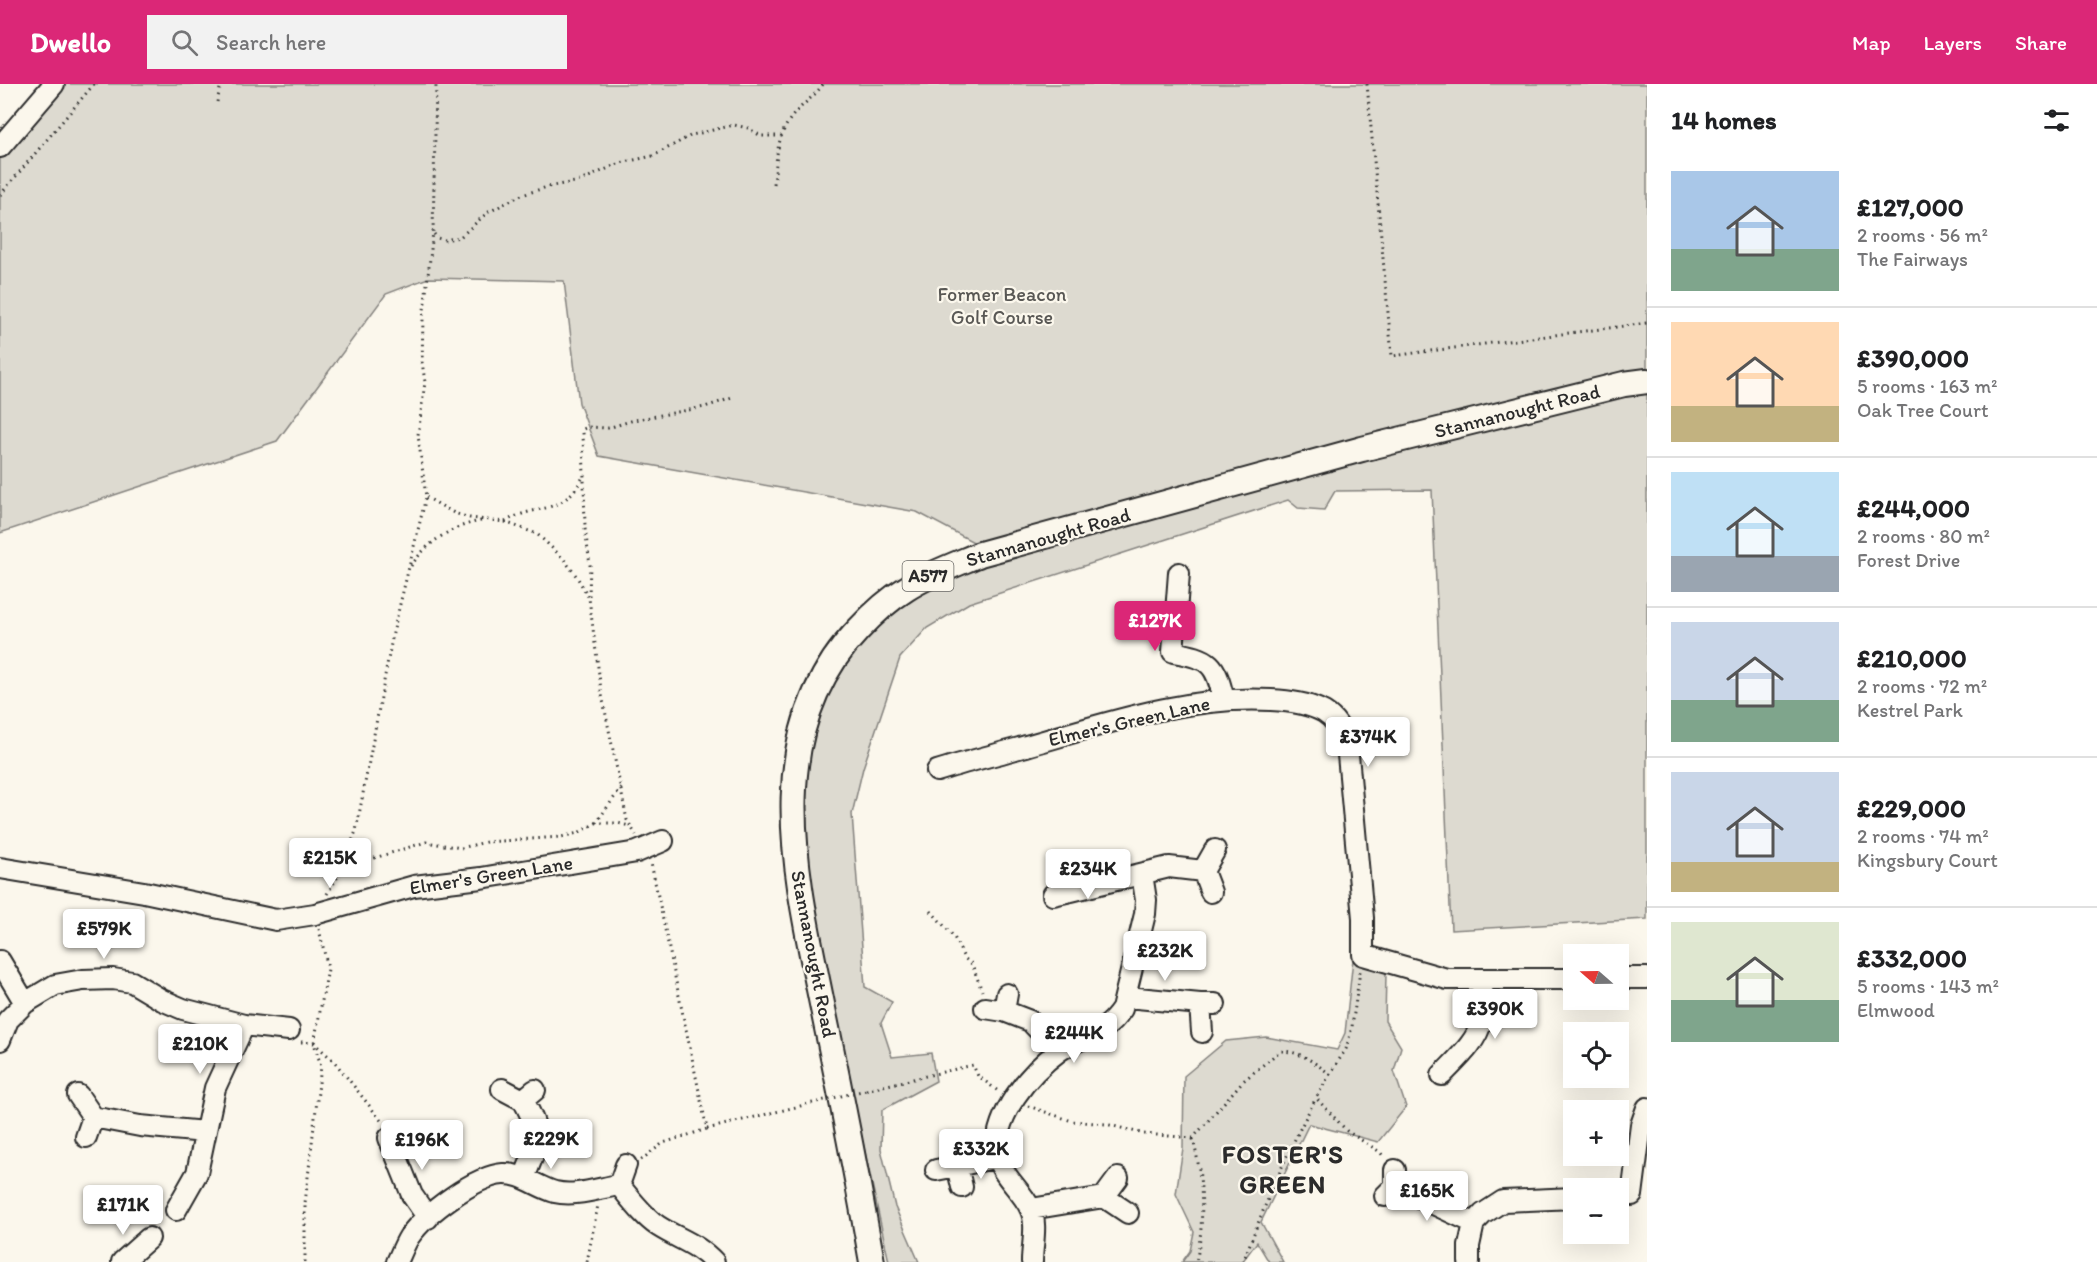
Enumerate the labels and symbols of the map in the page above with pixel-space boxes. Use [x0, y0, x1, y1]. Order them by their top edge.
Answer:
park label: Former Beacon Golf Course [937, 282, 1067, 329]
street label: Stannanought Road [1432, 379, 1603, 443]
street label: Stannanought Road [963, 502, 1133, 572]
road number: A577 [902, 561, 954, 591]
pin: £127K [1113, 601, 1197, 652]
street label: Elmer's Green Lane [1046, 691, 1212, 751]
pin: £374K [1326, 717, 1410, 768]
pin: £215K [288, 838, 372, 889]
pin: £234K [1046, 849, 1130, 900]
street label: Elmer's Green Lane [408, 850, 574, 900]
street label: Stannanought Road [786, 868, 842, 1040]
pin: £579K [62, 909, 146, 960]
pin: £232K [1123, 931, 1207, 982]
north arrow [1563, 944, 1629, 1010]
pin: £390K [1453, 989, 1537, 1040]
pin: £244K [1032, 1013, 1116, 1064]
pin: £210K [158, 1024, 242, 1075]
pin: £229K [509, 1119, 593, 1170]
pin: £196K [380, 1120, 464, 1171]
pin: £332K [939, 1129, 1023, 1180]
district label: FOSTER'S GREEN [1222, 1138, 1344, 1200]
pin: £165K [1385, 1171, 1469, 1222]
pin: £171K [81, 1185, 165, 1236]

